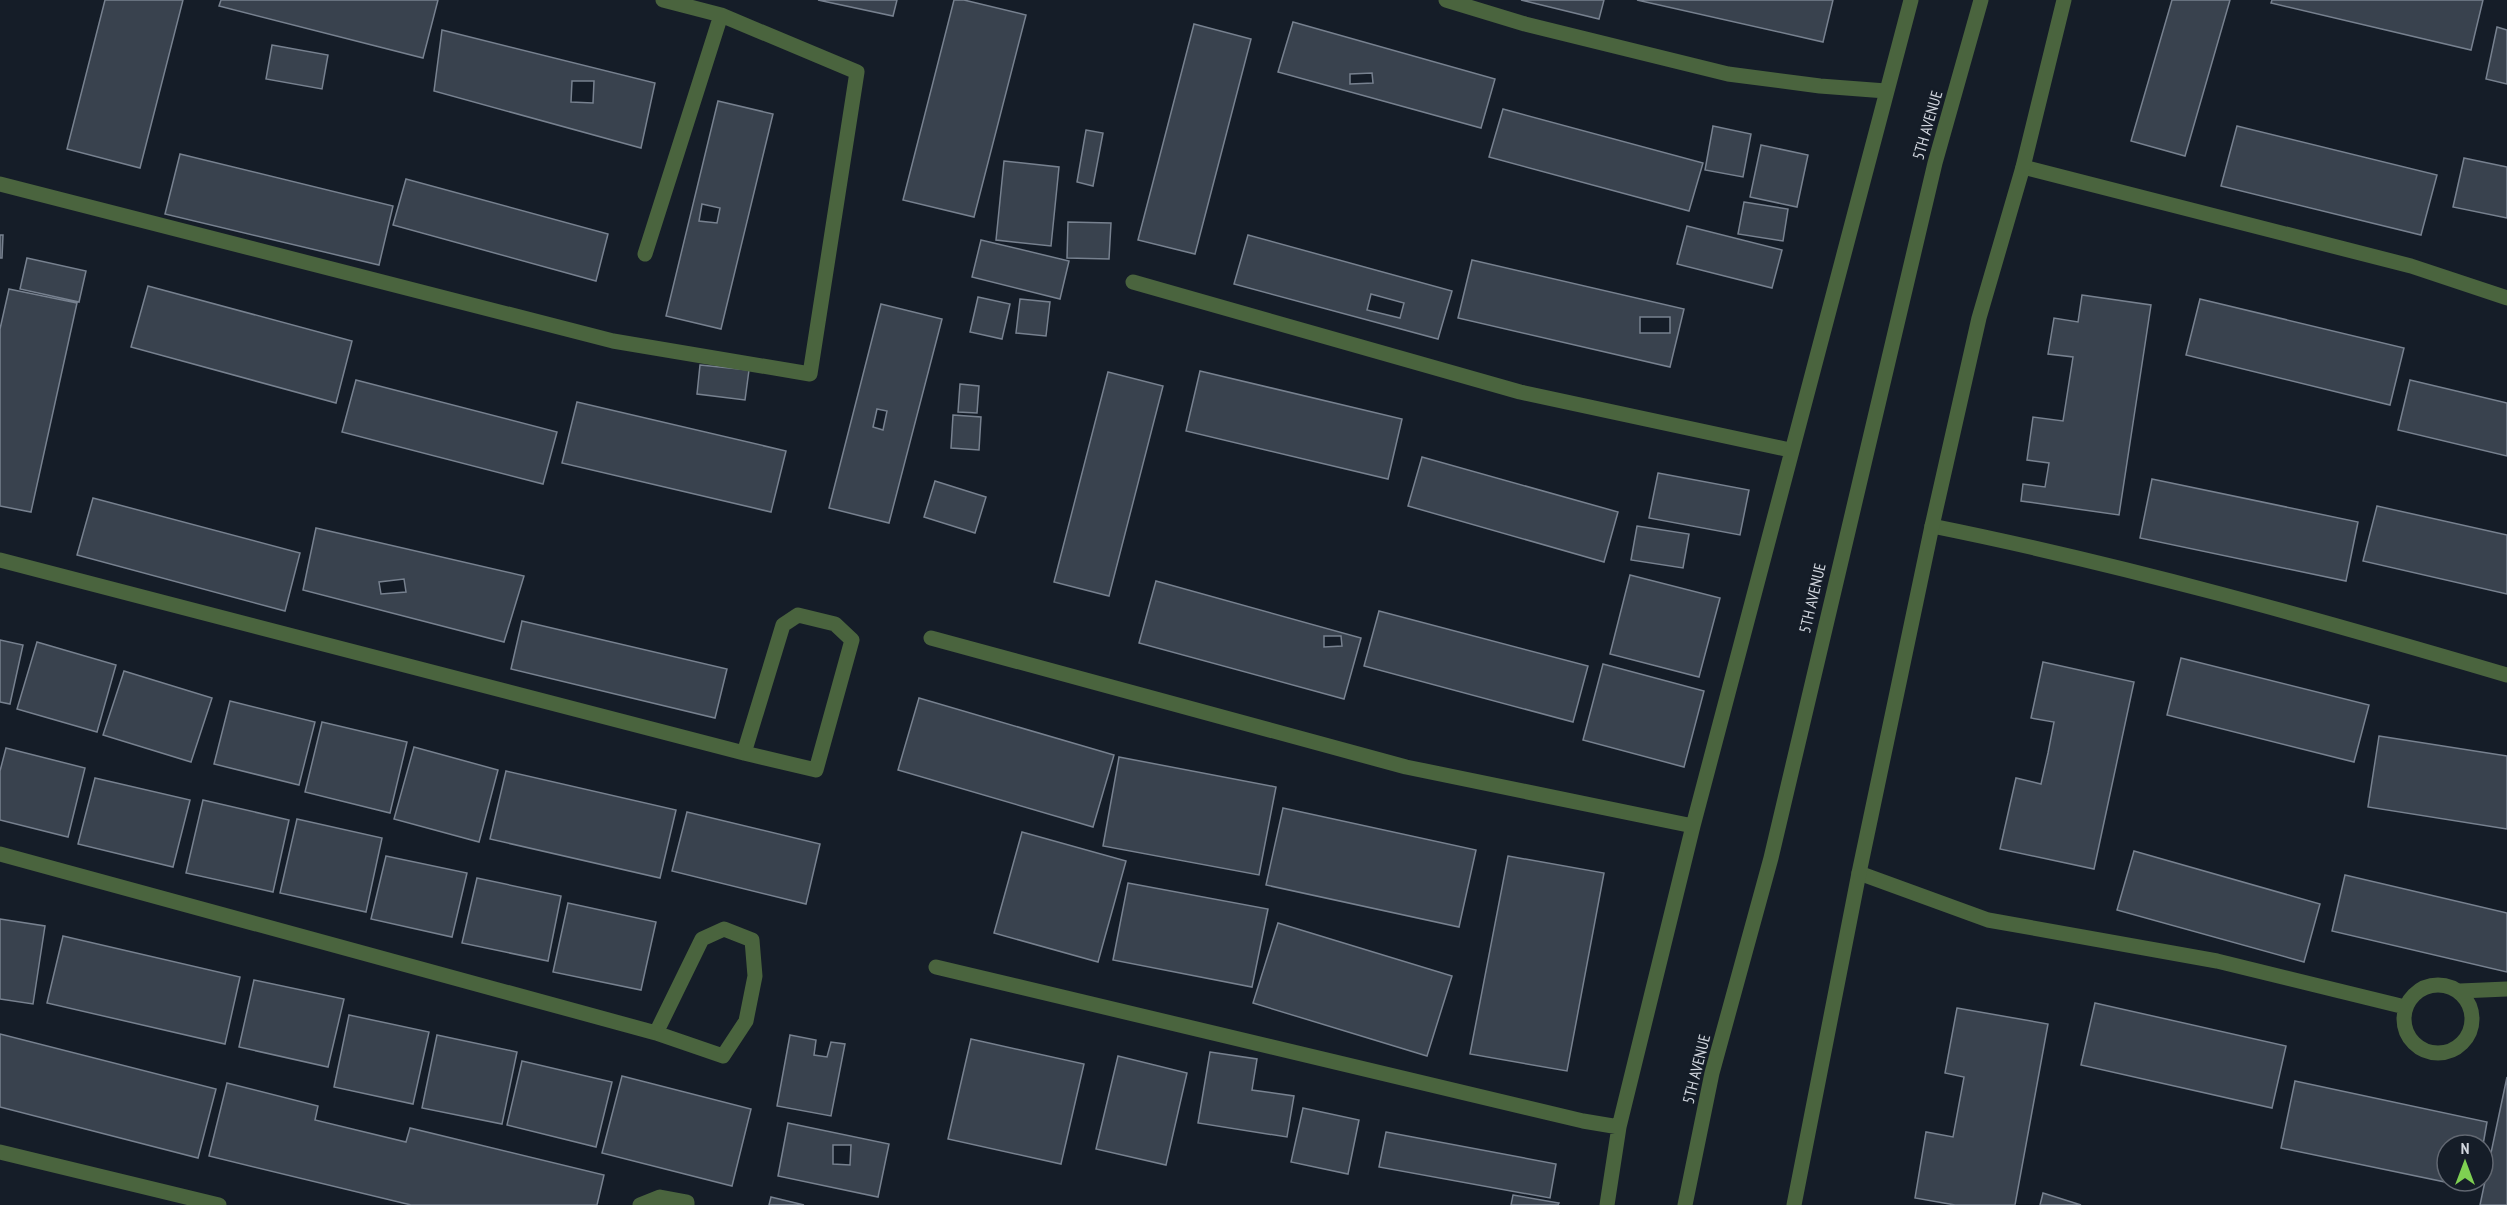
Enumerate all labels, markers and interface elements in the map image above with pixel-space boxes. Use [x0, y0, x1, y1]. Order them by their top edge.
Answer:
street label: 5TH AVENUE [1908, 88, 1946, 162]
street label: 5TH AVENUE [1794, 561, 1830, 635]
street label: 5TH AVENUE [1678, 1032, 1714, 1106]
north arrow [2435, 1133, 2495, 1193]
text: N [2461, 1138, 2469, 1158]

